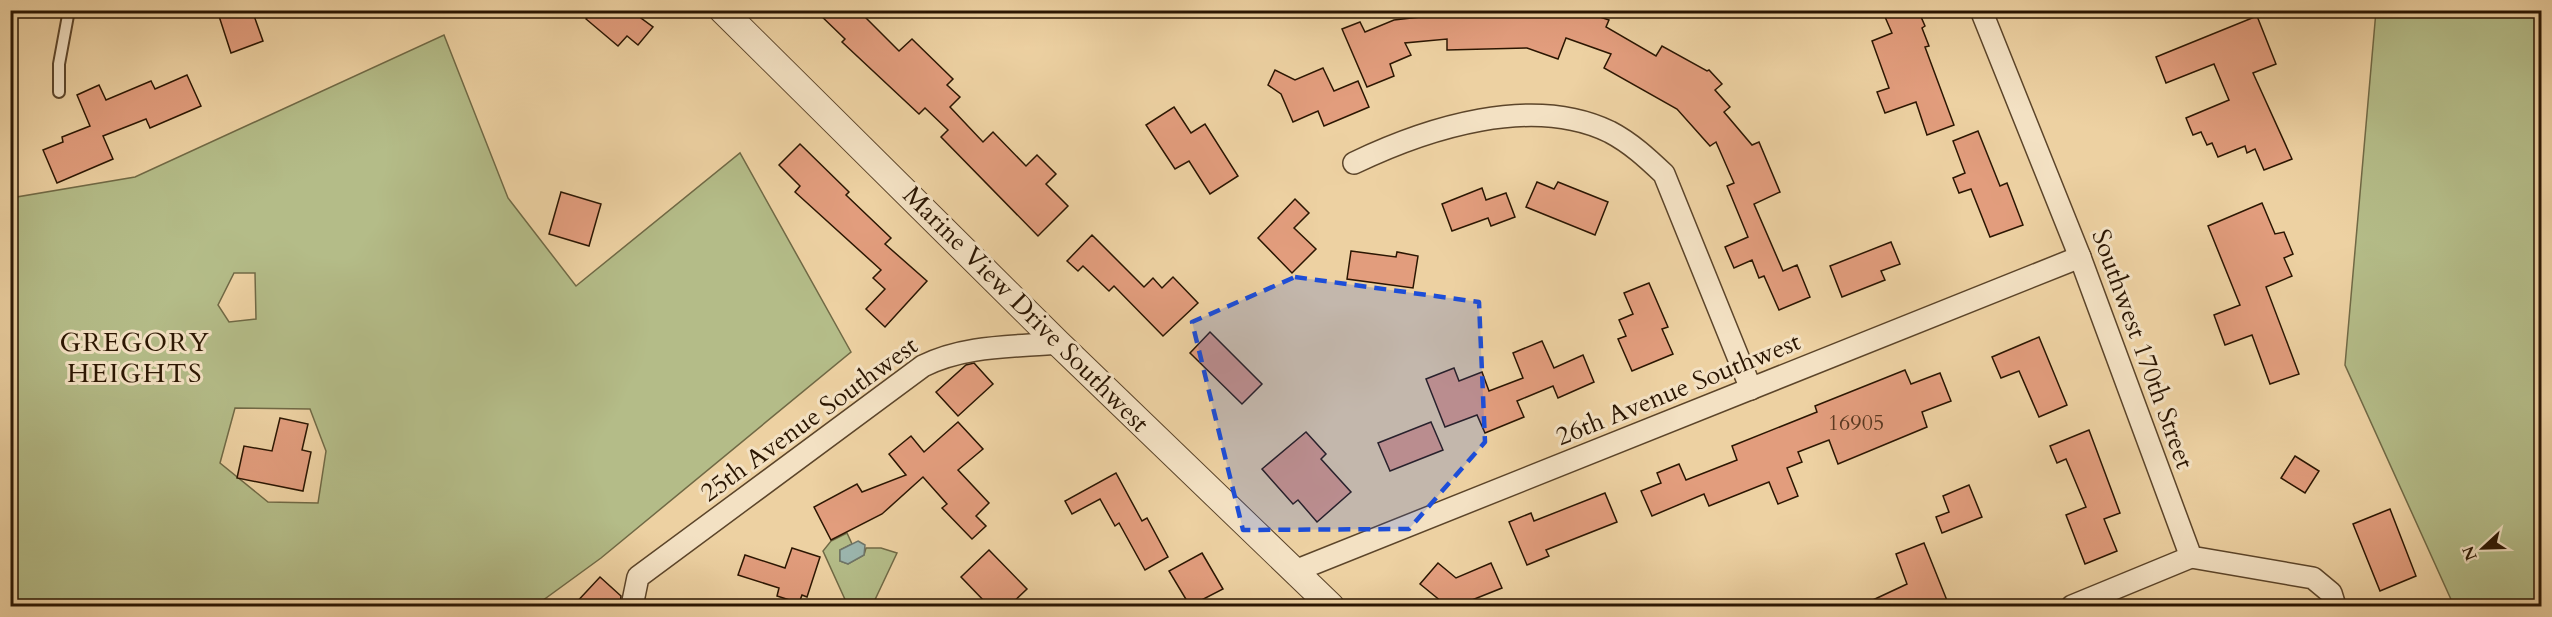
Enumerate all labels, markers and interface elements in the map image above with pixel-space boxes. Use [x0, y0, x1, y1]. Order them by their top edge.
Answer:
street label: Marine View Drive Southwest [895, 178, 1157, 440]
street label: Southwest 170th Street [2083, 224, 2203, 474]
district label: GREGORY HEIGHTS [60, 324, 210, 392]
street label: 26th Avenue Southwest [1551, 324, 1805, 454]
street label: 25th Avenue Southwest [693, 328, 925, 510]
house number: 16905 [1828, 408, 1884, 438]
north arrow [2453, 518, 2513, 578]
text: N [2457, 543, 2483, 564]

